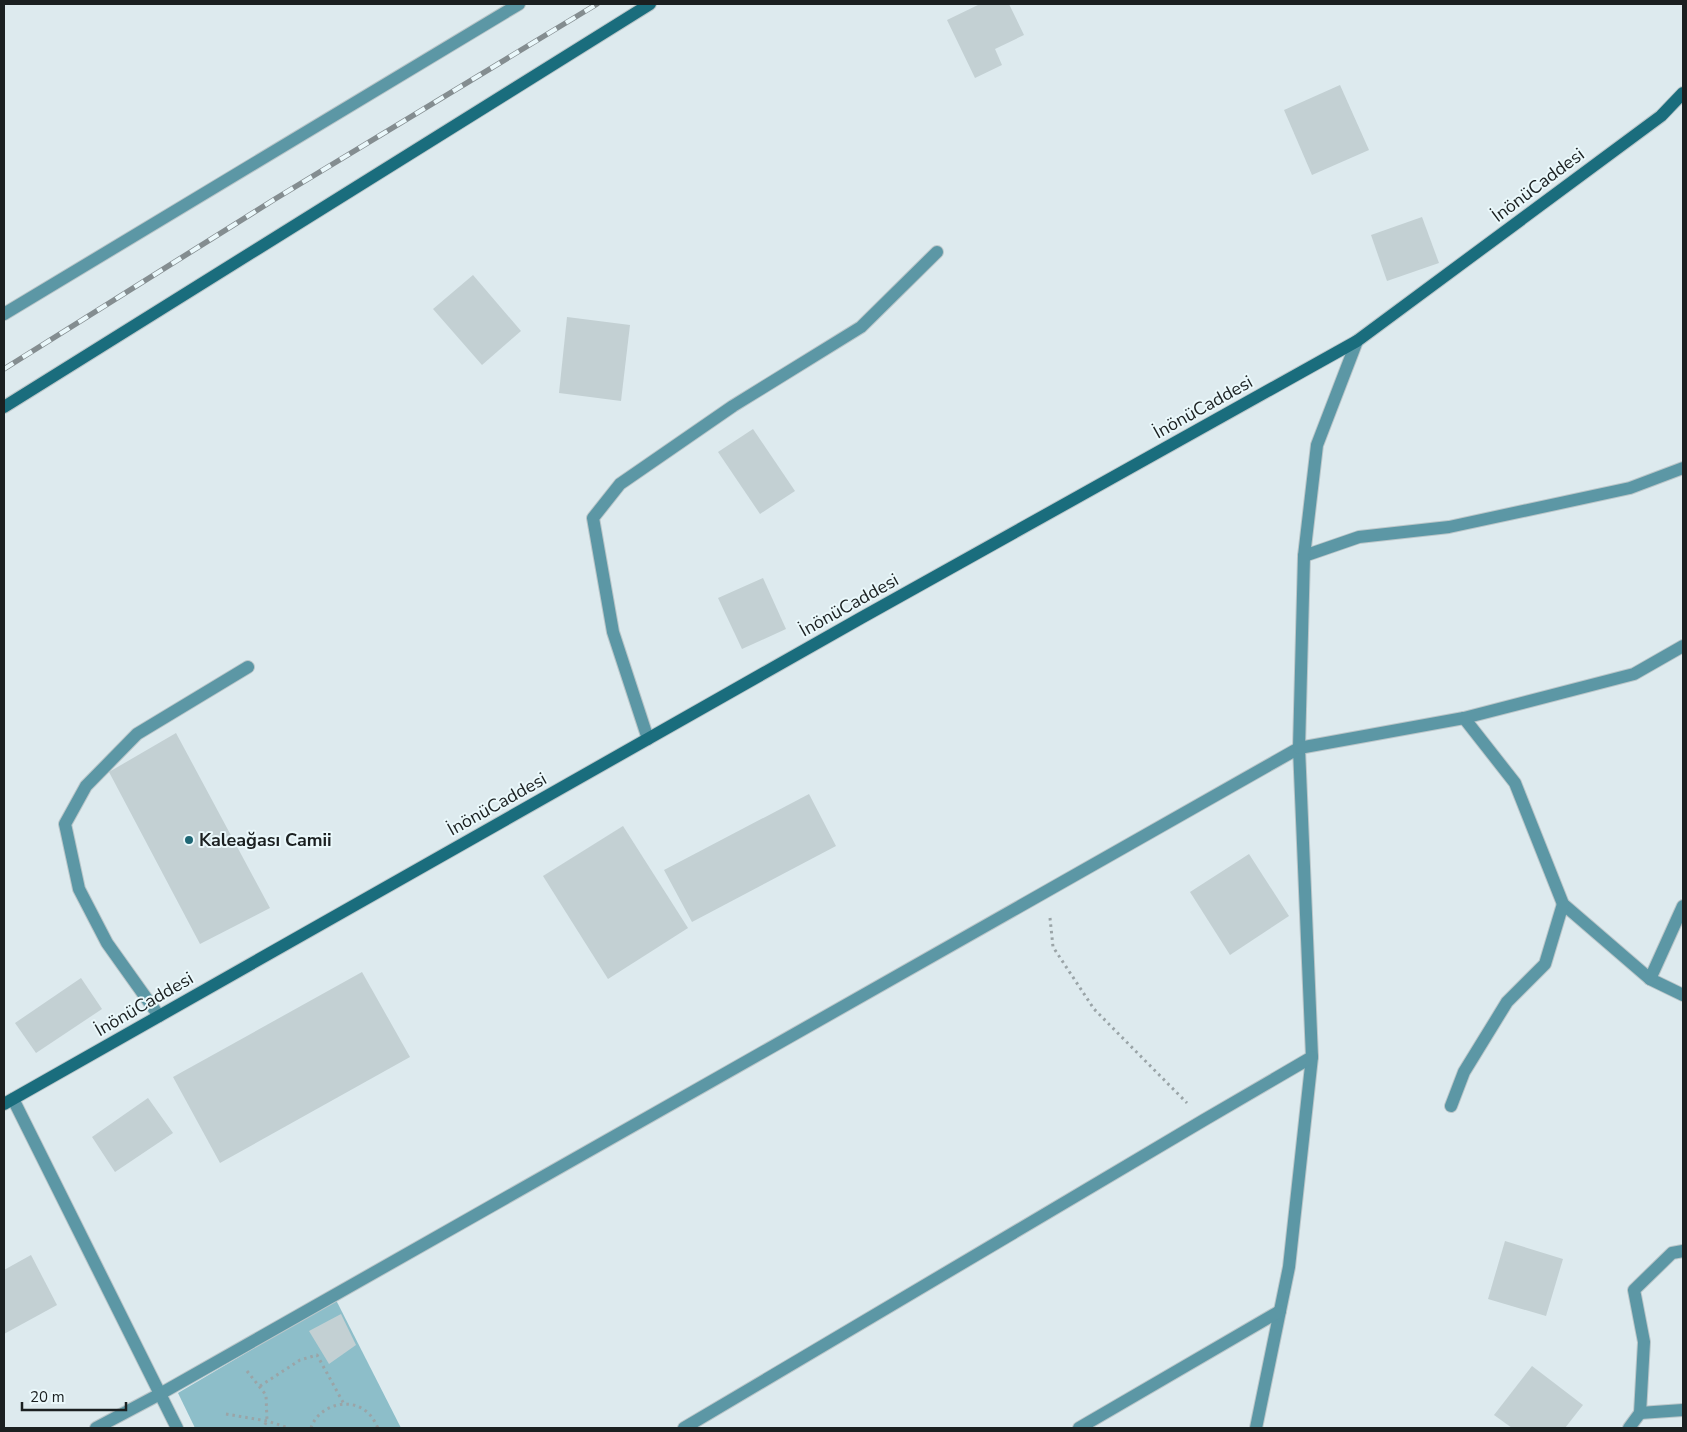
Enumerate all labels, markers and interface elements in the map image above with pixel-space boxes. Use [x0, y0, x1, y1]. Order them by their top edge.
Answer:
street label: İnönüCaddesi [1487, 142, 1589, 228]
street label: İnönüCaddesi [1149, 370, 1257, 444]
street label: İnönüCaddesi [795, 568, 903, 642]
street label: İnönüCaddesi [443, 767, 551, 841]
place label: Kaleağası Camii [199, 828, 332, 852]
marker: Kaleağası Camii [183, 834, 195, 846]
street label: İnönüCaddesi [90, 966, 198, 1042]
scale bar [22, 1380, 126, 1412]
text: 20 m [30, 1387, 65, 1407]

